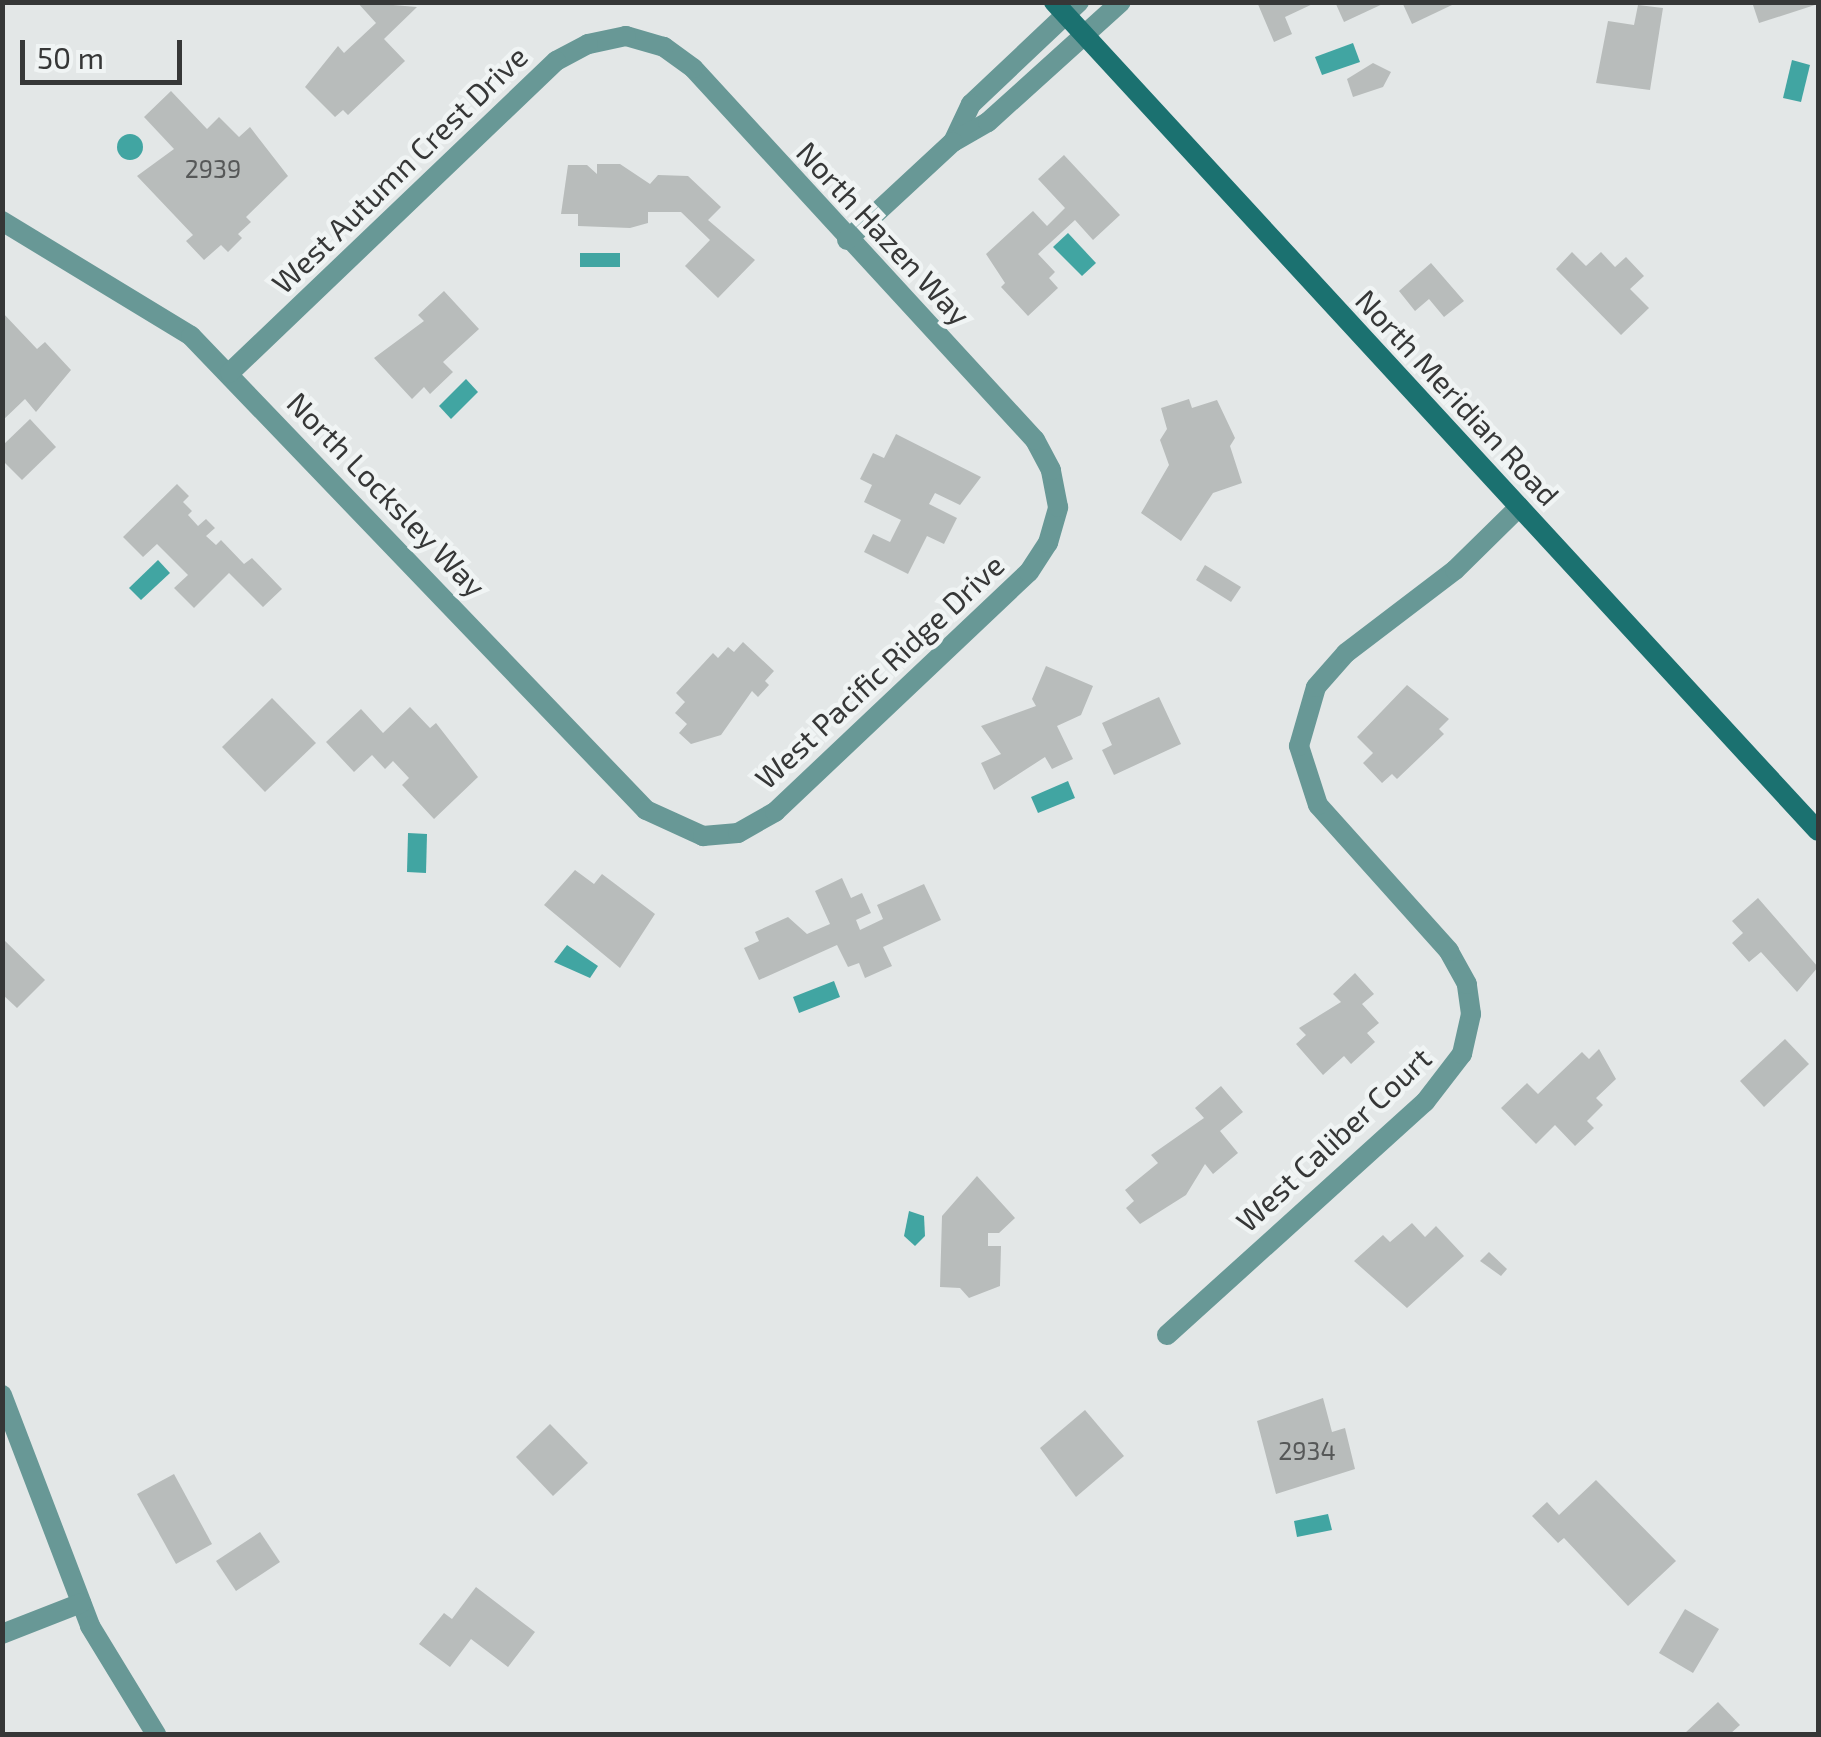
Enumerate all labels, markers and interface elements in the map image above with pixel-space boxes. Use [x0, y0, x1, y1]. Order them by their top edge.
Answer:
scale bar [25, 20, 188, 82]
street label: West Autumn Crest Drive [264, 37, 534, 301]
text: 50 m [37, 39, 104, 75]
street label: North Hazen Way [790, 134, 978, 332]
house number: 2939 [185, 153, 241, 183]
street label: North Meridian Road [1349, 282, 1567, 512]
street label: North Locksley Way [280, 384, 494, 604]
street label: West Pacific Ridge Drive [747, 546, 1011, 796]
street label: West Caliber Court [1228, 1039, 1438, 1239]
house number: 2934 [1278, 1435, 1336, 1465]

